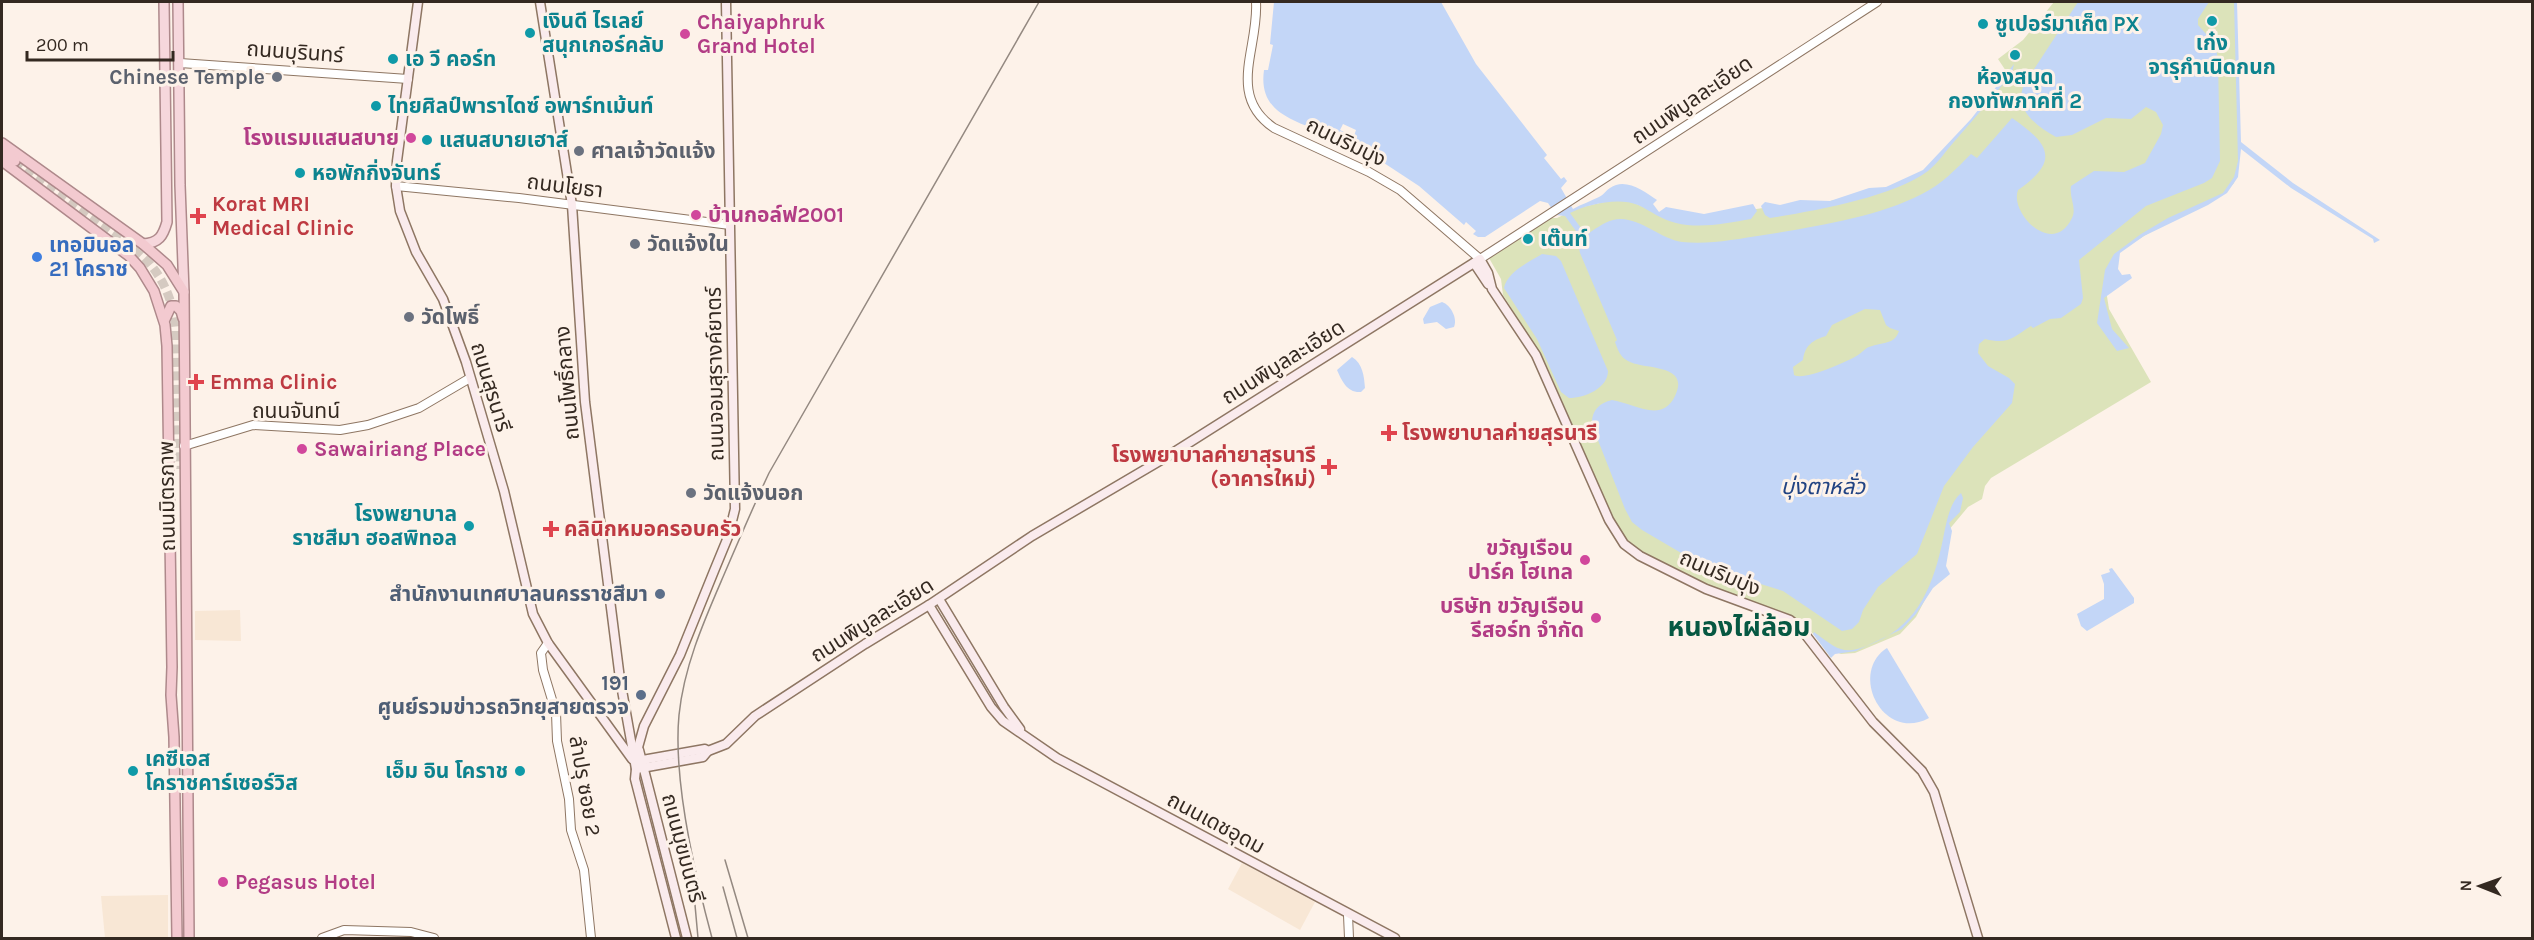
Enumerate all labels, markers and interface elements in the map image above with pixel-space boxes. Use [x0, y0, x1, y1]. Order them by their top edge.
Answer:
place label: เงินดี ไรเลย์ สนุกเกอร์คลับ [542, 9, 664, 58]
place label: Chaiyaphruk Grand Hotel [697, 10, 826, 58]
place label: ซูเปอร์มาเก็ต PX [1995, 12, 2140, 37]
marker: เก๋ง จารุกำเนิดกนก [2205, 14, 2219, 28]
marker: ซูเปอร์มาเก็ต PX [1976, 17, 1990, 31]
scale bar [27, 24, 172, 62]
marker: เงินดี ไรเลย์ สนุกเกอร์คลับ [523, 26, 537, 40]
marker: Chaiyaphruk Grand Hotel [678, 27, 692, 41]
place label: เก๋ง จารุกำเนิดกนก [2148, 31, 2276, 80]
text: 200 m [36, 34, 89, 56]
street label: ถนนบุรินทร์ [246, 37, 345, 68]
place label: เอ วี คอร์ท [405, 47, 496, 71]
marker: ห้องสมุด กองทัพภาคที่ 2 [2008, 48, 2022, 62]
street label: ถนนพิบูลละเอียด [1627, 51, 1757, 150]
marker: เอ วี คอร์ท [386, 52, 400, 66]
place label: Chinese Temple [109, 65, 265, 89]
place label: ห้องสมุด กองทัพภาคที่ 2 [1948, 65, 2082, 113]
marker: Chinese Temple [270, 70, 284, 84]
place label: ไทยศิลป์พาราไดซ์ อพาร์ทเม้นท์ [388, 94, 653, 118]
marker: ไทยศิลป์พาราไดซ์ อพาร์ทเม้นท์ [369, 99, 383, 113]
street label: ถนนริมบุ่ง [1302, 112, 1390, 172]
place label: โรงแรมแสนสบาย [243, 126, 399, 150]
place label: แสนสบายเฮาส์ [439, 128, 568, 152]
marker: โรงแรมแสนสบาย [404, 131, 418, 145]
marker: แสนสบายเฮาส์ [420, 133, 434, 147]
place label: ศาลเจ้าวัดแจ้ง [591, 139, 716, 163]
marker: ศาลเจ้าวัดแจ้ง [572, 144, 586, 158]
place label: หอพักกิ่งจันทร์ [312, 159, 441, 185]
marker: หอพักกิ่งจันทร์ [293, 166, 307, 180]
street label: ถนนโยธา [525, 169, 605, 203]
place label: Korat MRI Medical Clinic [212, 192, 354, 240]
place label: บ้านกอล์ฟ2001 [708, 203, 844, 227]
marker: Korat MRI Medical Clinic [189, 207, 207, 225]
marker: บ้านกอล์ฟ2001 [689, 208, 703, 222]
place label: เต๊นท์ [1540, 227, 1588, 251]
place label: วัดแจ้งใน [647, 232, 729, 256]
marker: เต๊นท์ [1521, 232, 1535, 246]
place label: เทอมินอล 21 โคราช [49, 233, 134, 281]
marker: วัดแจ้งใน [628, 237, 642, 251]
marker: เทอมินอล 21 โคราช [30, 250, 44, 264]
street label: ถนนจอมสุรางค์ยาตร์ [701, 286, 730, 461]
place label: วัดโพธิ์ [421, 303, 481, 329]
marker: วัดโพธิ์ [402, 310, 416, 324]
street label: ถนนพิบูลละเอียด [1217, 315, 1349, 410]
street label: ถนนโพธิ์กลาง [549, 325, 584, 441]
street label: ถนนสุรนารี [465, 339, 516, 435]
place label: Emma Clinic [210, 370, 337, 394]
marker: Emma Clinic [187, 373, 205, 391]
street label: ถนนจันทน์ [252, 399, 340, 423]
place label: โรงพยาบาลค่ายสุรนารี [1402, 421, 1598, 446]
marker: โรงพยาบาลค่ายสุรนารี [1380, 424, 1398, 442]
place label: Sawairiang Place [314, 437, 486, 461]
street label: ถนนมิตรภาพ [154, 440, 180, 552]
marker: Sawairiang Place [295, 442, 309, 456]
place label: โรงพยาบาลค่ายาสุรนารี (อาคารใหม่) [1111, 443, 1316, 491]
marker: โรงพยาบาลค่ายาสุรนารี (อาคารใหม่) [1320, 458, 1338, 476]
water label: บุ่งตาหลั่ว [1781, 472, 1866, 500]
place label: วัดแจ้งนอก [703, 481, 803, 505]
marker: วัดแจ้งนอก [684, 486, 698, 500]
place label: โรงพยาบาล ราชสีมา ฮอสพิทอล [292, 502, 457, 550]
place label: คลินิกหมอครอบครัว [564, 517, 741, 541]
marker: โรงพยาบาล ราชสีมา ฮอสพิทอล [462, 519, 476, 533]
marker: คลินิกหมอครอบครัว [542, 520, 560, 538]
place label: ขวัญเรือน ปาร์ค โฮเทล [1468, 536, 1573, 584]
street label: ถนนริมบุ่ง [1676, 545, 1764, 602]
marker: ขวัญเรือน ปาร์ค โฮเทล [1578, 553, 1592, 567]
street label: ถนนพิบูลละเอียด [806, 573, 938, 668]
place label: สำนักงานเทศบาลนครราชสีมา [389, 582, 648, 606]
marker: สำนักงานเทศบาลนครราชสีมา [653, 587, 667, 601]
place label: บริษัท ขวัญเรือน รีสอร์ท จำกัด [1440, 594, 1584, 642]
marker: บริษัท ขวัญเรือน รีสอร์ท จำกัด [1589, 611, 1603, 625]
district label: หนองไผ่ล้อม [1667, 611, 1811, 643]
place label: 191 ศูนย์รวมข่าวรถวิทยุสายตรวจ [378, 671, 629, 720]
marker: 191 ศูนย์รวมข่าวรถวิทยุสายตรวจ [634, 688, 648, 702]
street label: ลำปรุ ซอย 2 [563, 734, 606, 838]
place label: เคซีเอส โคราชคาร์เซอร์วิส [145, 747, 298, 795]
place label: เอ็ม อิน โคราช [385, 759, 508, 783]
marker: เคซีเอส โคราชคาร์เซอร์วิส [126, 764, 140, 778]
marker: เอ็ม อิน โคราช [513, 764, 527, 778]
street label: ถนนเดชอุดม [1163, 787, 1269, 860]
street label: ถนนมุขมนตรี [656, 791, 709, 906]
north arrow [2450, 856, 2510, 916]
place label: Pegasus Hotel [235, 870, 376, 894]
marker: Pegasus Hotel [216, 875, 230, 889]
text: N [2456, 880, 2475, 892]

